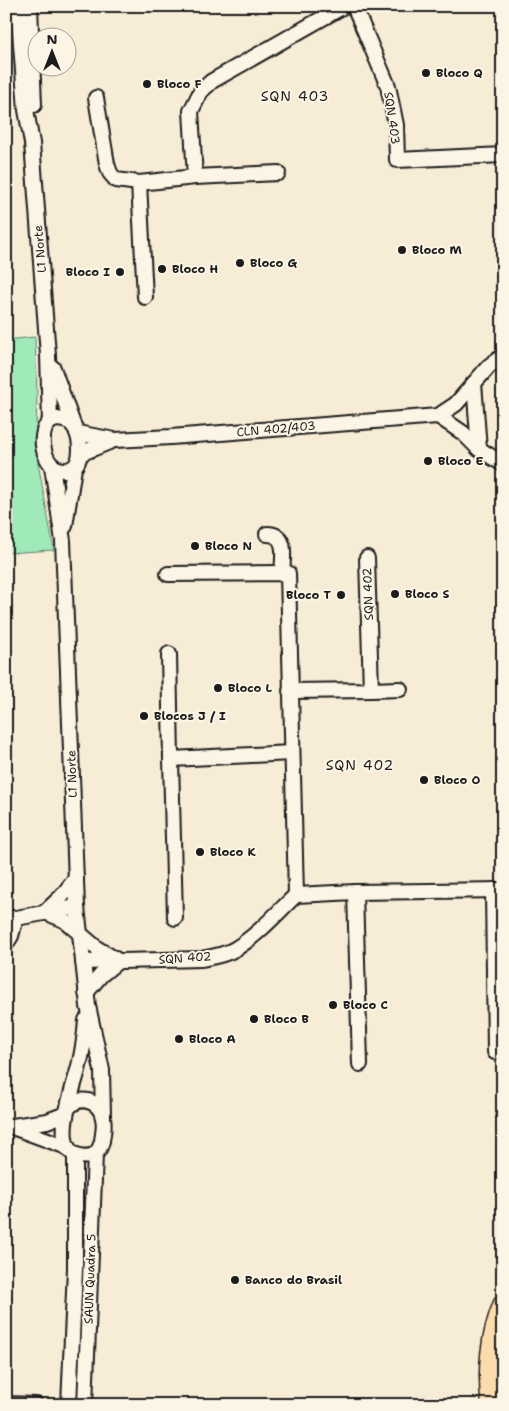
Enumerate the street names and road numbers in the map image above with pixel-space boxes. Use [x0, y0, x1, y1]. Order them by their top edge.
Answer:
street label: SQN 403 [380, 91, 404, 145]
street label: L1 Norte [30, 224, 50, 274]
street label: CLN 402/403 [236, 418, 316, 440]
street label: SQN 402 [359, 567, 377, 621]
street label: L1 Norte [63, 750, 81, 798]
street label: SQN 402 [158, 948, 212, 968]
street label: SAUN Quadra 5 [80, 1233, 100, 1325]

